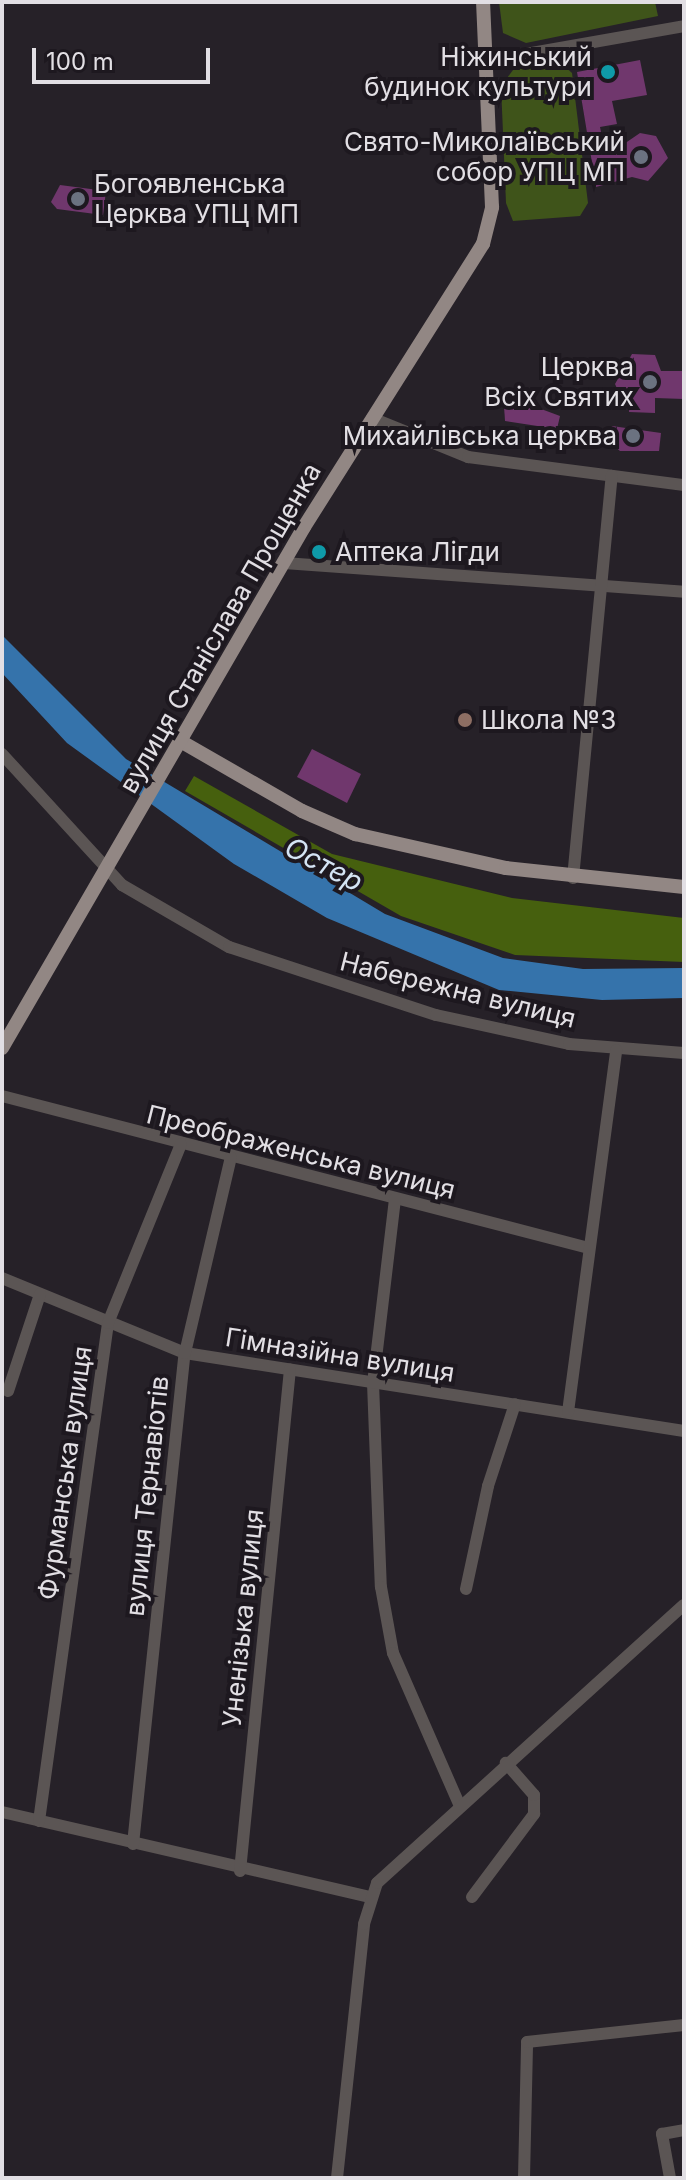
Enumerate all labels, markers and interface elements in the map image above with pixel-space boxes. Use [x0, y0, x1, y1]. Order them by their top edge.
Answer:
scale bar [36, 32, 214, 82]
place label: Ніжинський будинок культури [364, 41, 592, 102]
text: 100 m [46, 47, 114, 76]
marker: Ніжинський будинок культури [599, 63, 617, 81]
place label: Свято-Миколаївський собор УПЦ МП [344, 126, 625, 188]
marker: Свято-Миколаївський собор УПЦ МП [632, 148, 650, 166]
place label: Богоявленська Церква УПЦ МП [94, 168, 299, 230]
marker: Богоявленська Церква УПЦ МП [69, 190, 87, 208]
place label: Церква Всіх Святих [484, 351, 634, 412]
marker: Церква Всіх Святих [641, 373, 659, 391]
place label: Михайлівська церква [343, 420, 617, 452]
marker: Михайлівська церква [624, 427, 642, 445]
street label: вулиця Станіслава Прощенка [113, 458, 327, 798]
place label: Аптека Лігди [335, 536, 500, 568]
marker: Аптека Лігди [310, 543, 328, 561]
place label: Школа №3 [481, 704, 616, 736]
marker: Школа №3 [456, 711, 474, 729]
water label: Остер [279, 830, 369, 898]
street label: Набережна вулиця [337, 946, 579, 1034]
street label: Преображенська вулиця [143, 1099, 459, 1205]
street label: Гімназійна вулиця [223, 1321, 457, 1389]
street label: Фурманська вулиця [32, 1344, 98, 1602]
street label: вулиця Тернавіотів [119, 1374, 175, 1618]
street label: Уненізька вулиця [216, 1507, 270, 1729]

